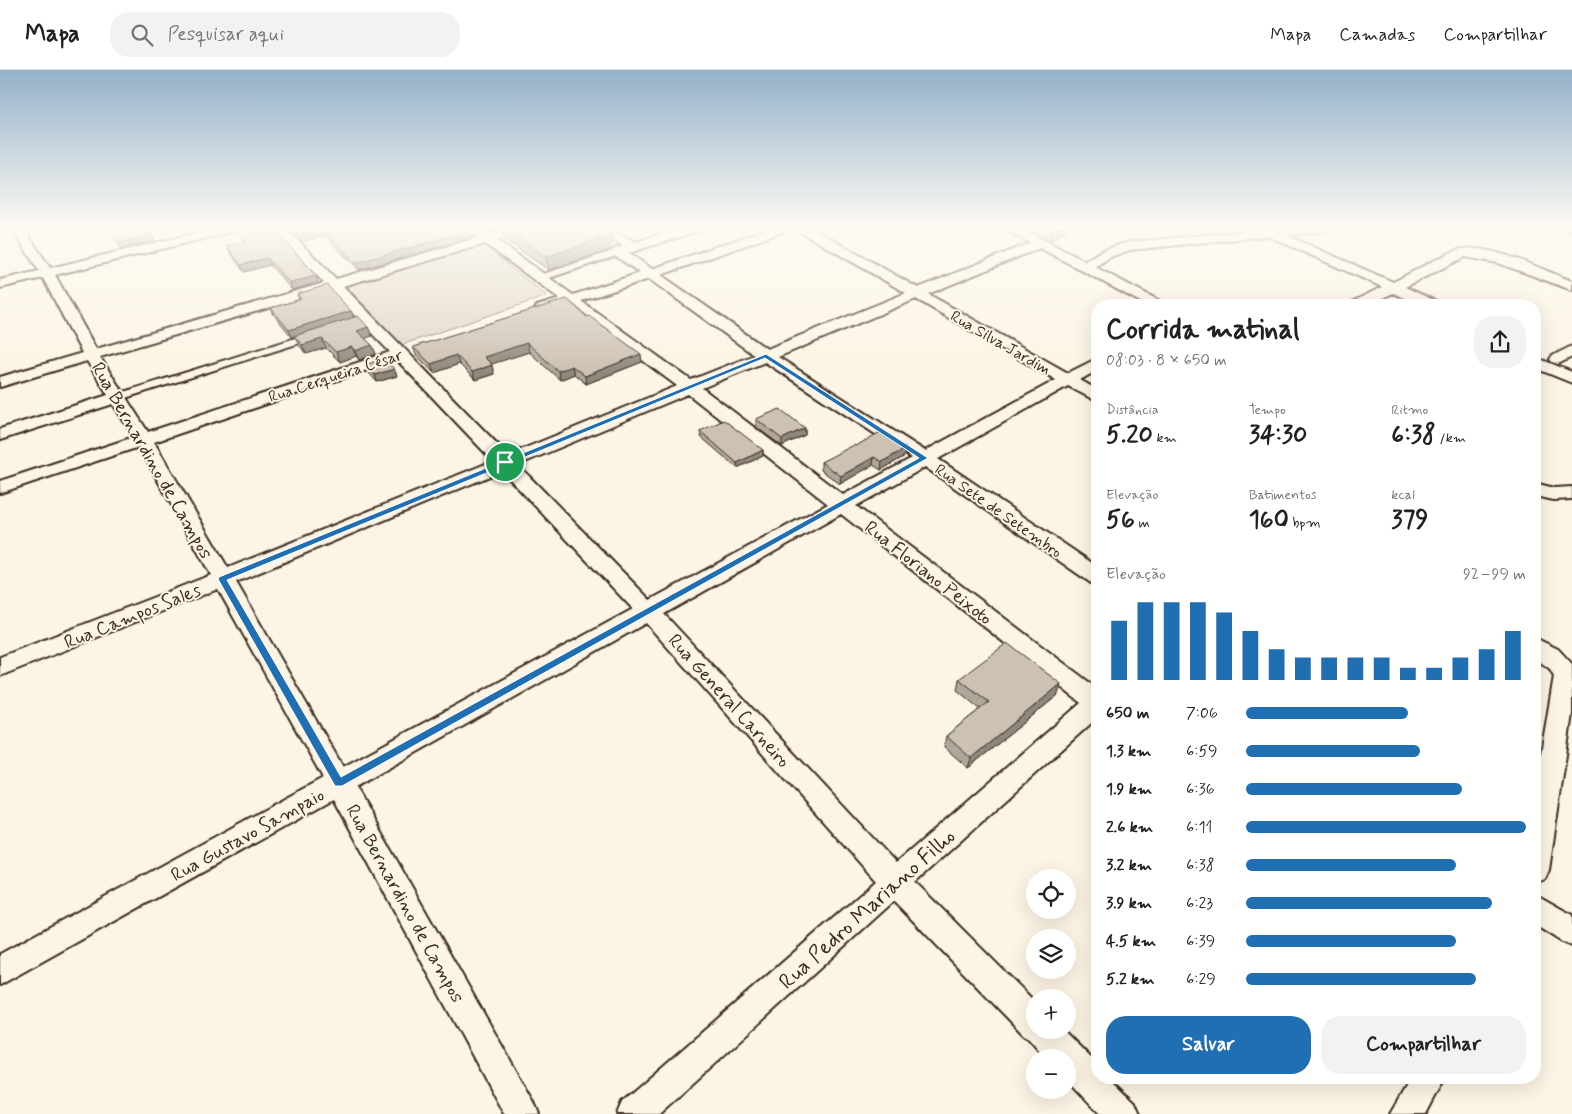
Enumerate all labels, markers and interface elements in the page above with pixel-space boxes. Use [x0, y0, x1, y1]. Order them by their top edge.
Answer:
search box [110, 12, 460, 57]
text: Mapa [25, 19, 80, 50]
icon: search [128, 21, 156, 49]
text: Pesquisar aqui [168, 22, 284, 47]
text: Mapa [1270, 23, 1311, 47]
text: Camadas [1339, 23, 1415, 47]
text: Compartilhar [1443, 23, 1547, 47]
street label: Rua Silva Jardim [946, 306, 1054, 381]
text: Corrida matinal [1106, 312, 1300, 349]
button: share [1474, 316, 1526, 368]
street label: Rua Cerqueira César [266, 345, 405, 408]
text: 08:03 · 8 × 650 m [1106, 350, 1227, 371]
street label: Rua Bernardino de Campos [85, 358, 218, 564]
text: Distância [1106, 401, 1159, 419]
text: Tempo [1249, 401, 1286, 419]
text: Ritmo [1391, 401, 1428, 419]
text: 5.20 [1106, 419, 1153, 452]
text: 34:30 [1249, 419, 1307, 452]
text: 6:38 [1391, 419, 1436, 452]
text: km [1153, 429, 1177, 447]
text: /km [1436, 429, 1466, 447]
pin [484, 441, 526, 483]
icon: arrive [491, 448, 519, 476]
street label: Rua Sete de Setembro [930, 459, 1066, 563]
text: Elevação [1106, 486, 1158, 504]
text: Batimentos [1249, 486, 1317, 504]
text: kcal [1391, 486, 1415, 504]
text: 56 [1106, 504, 1135, 537]
text: 160 [1249, 504, 1289, 537]
text: 379 [1391, 504, 1428, 537]
text: m [1135, 514, 1150, 532]
text: bpm [1289, 514, 1321, 532]
street label: Rua Floriano Peixoto [859, 515, 997, 631]
text: Elevação [1106, 564, 1166, 585]
text: 92–99 m [1463, 564, 1526, 585]
street label: Rua Campos Sales [60, 577, 205, 655]
street label: Rua General Carneiro [662, 629, 796, 773]
text: 650 m [1106, 703, 1149, 724]
text: 7:06 [1186, 703, 1218, 724]
text: 1.3 km [1106, 741, 1151, 762]
text: 6:59 [1186, 741, 1218, 762]
text: 1.9 km [1106, 779, 1152, 800]
text: 6:36 [1186, 779, 1215, 800]
street label: Rua Gustavo Sampaio [166, 783, 329, 888]
street label: Rua Bernardino de Campos [340, 800, 470, 1007]
text: 2.6 km [1106, 817, 1153, 838]
text: 6:11 [1186, 817, 1213, 838]
street label: Rua Pedro Mariano Filho [773, 823, 961, 996]
text: 3.2 km [1106, 855, 1152, 876]
text: 6:38 [1186, 855, 1214, 876]
map controls [1026, 869, 1076, 1099]
button: locate [1026, 869, 1076, 919]
text: 3.9 km [1106, 893, 1152, 914]
text: 6:23 [1186, 893, 1213, 914]
button: layers [1026, 929, 1076, 979]
text: 4.5 km [1106, 931, 1156, 952]
text: 6:39 [1186, 931, 1215, 952]
text: 5.2 km [1106, 969, 1154, 990]
text: 6:29 [1186, 969, 1216, 990]
button: + [1026, 989, 1076, 1039]
button: Salvar [1106, 1016, 1311, 1074]
button: Compartilhar [1321, 1016, 1526, 1074]
button: − [1026, 1049, 1076, 1099]

